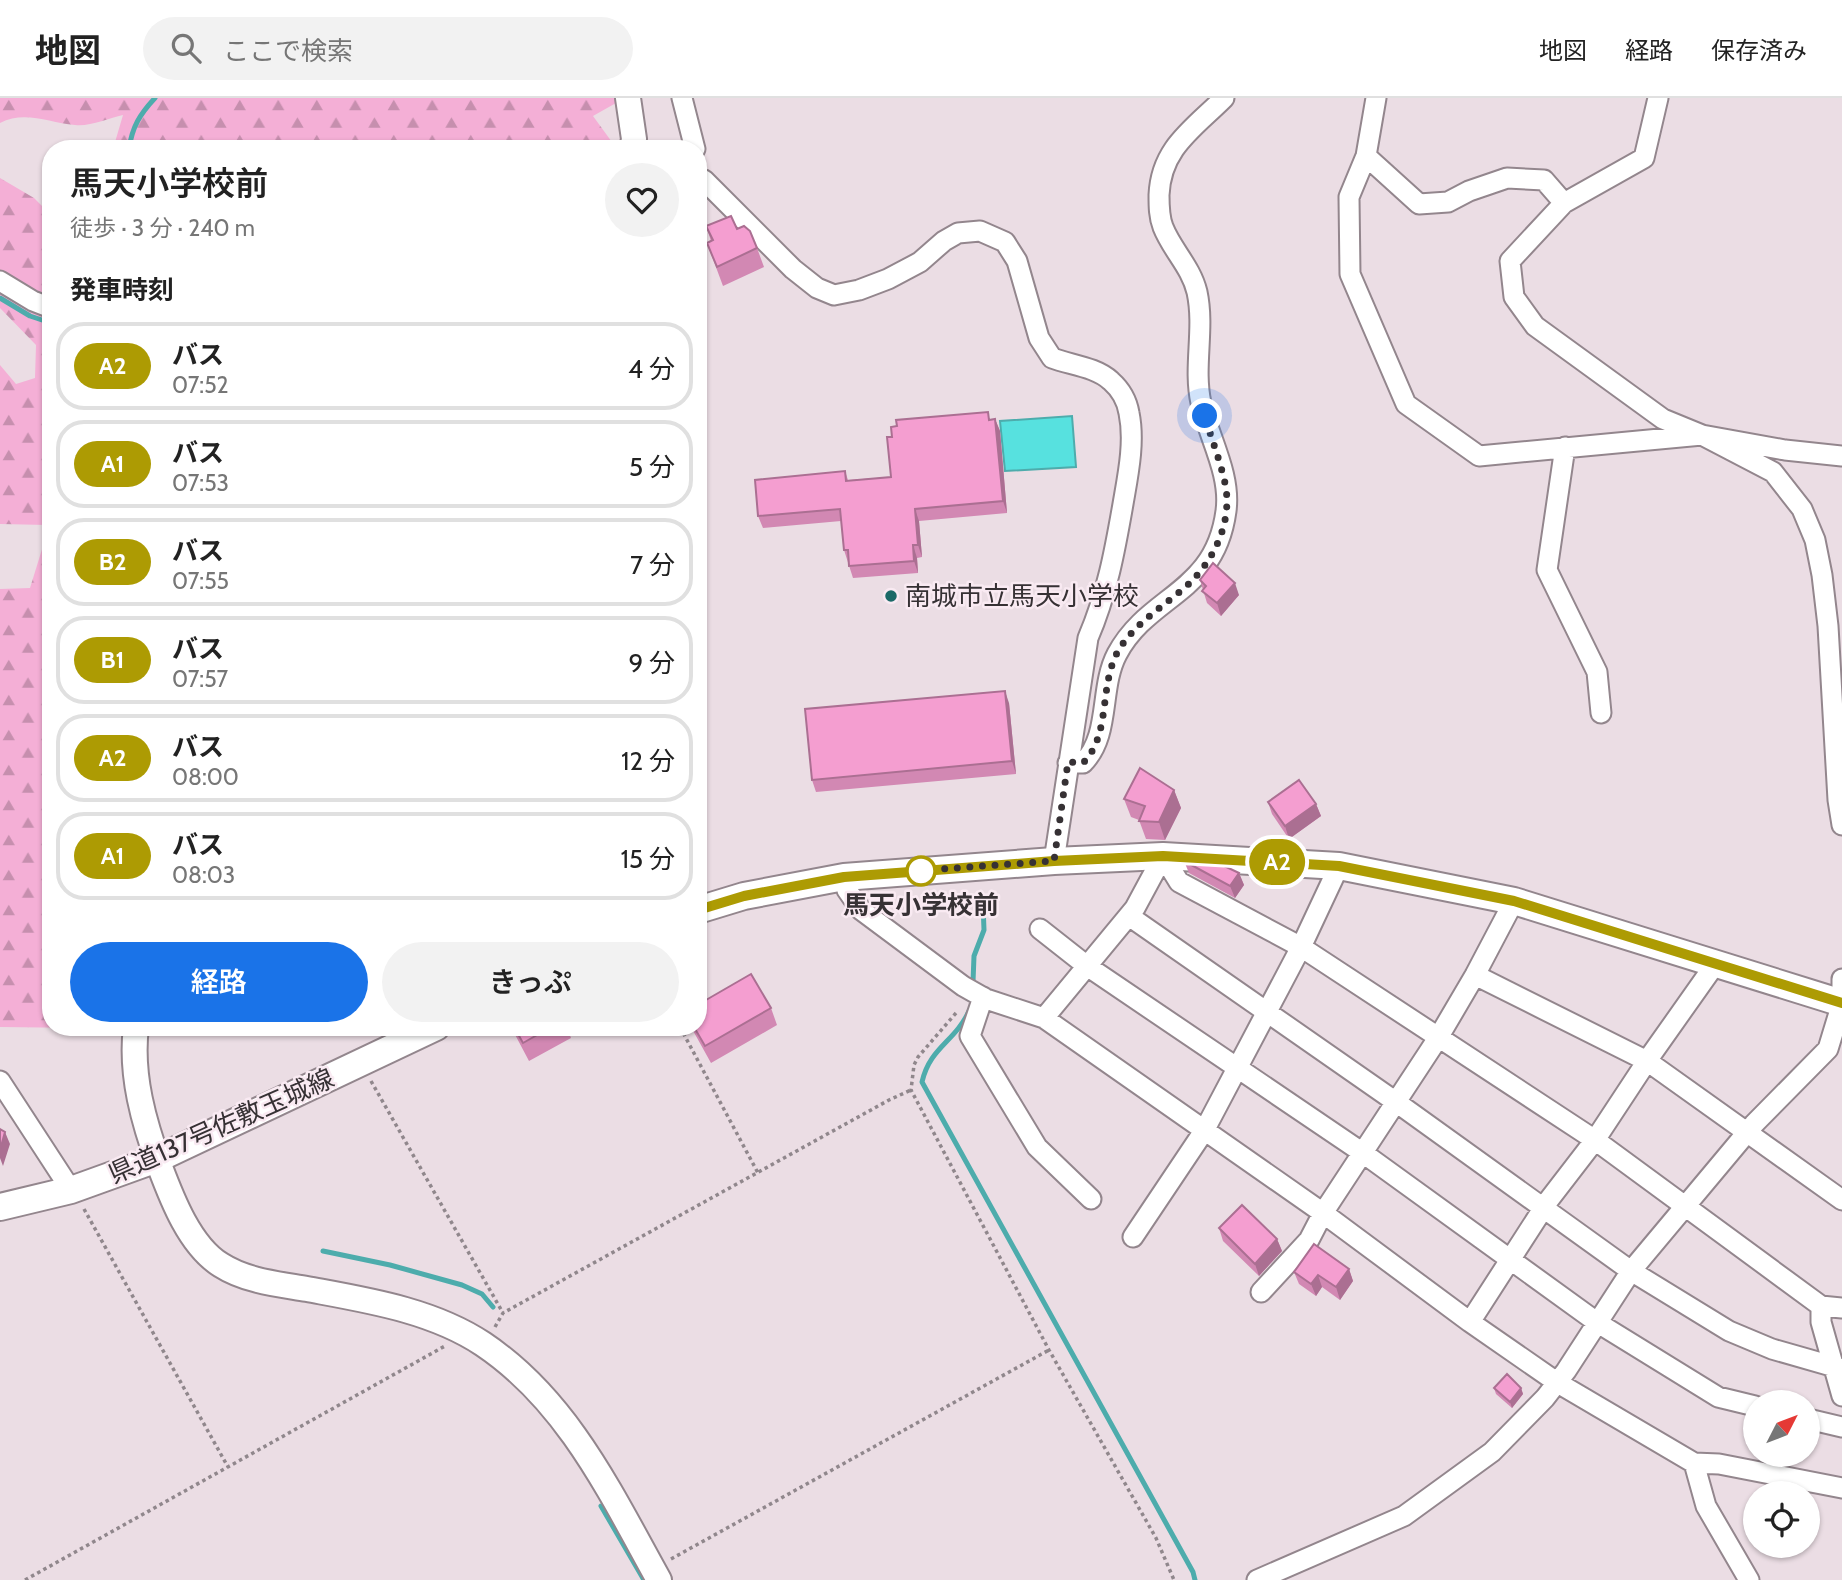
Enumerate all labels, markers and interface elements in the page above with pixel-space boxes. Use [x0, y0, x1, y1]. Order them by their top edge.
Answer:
search box [143, 17, 633, 80]
icon: search [167, 29, 205, 67]
text: 地図 [35, 30, 101, 70]
text: ここで検索 [223, 35, 353, 67]
text: 地図 [1539, 36, 1587, 65]
text: 経路 [1625, 36, 1673, 65]
text: 保存済み [1711, 36, 1807, 65]
text: 馬天小学校前 [70, 163, 268, 203]
button: heart [605, 163, 679, 237]
text: 徒歩 · 3 分 · 240 m [70, 214, 255, 242]
text: 発車時刻 [70, 274, 174, 306]
text: バス [172, 339, 224, 371]
text: A2 [99, 351, 126, 380]
text: 4 分 [628, 353, 675, 385]
text: 07:52 [172, 371, 229, 399]
your location [1187, 398, 1222, 433]
text: バス [172, 437, 224, 469]
text: A1 [101, 449, 124, 478]
text: 5 分 [629, 451, 675, 483]
text: 07:53 [172, 469, 229, 497]
text: バス [172, 535, 224, 567]
text: B2 [99, 547, 126, 576]
text: 7 分 [630, 549, 675, 581]
text: 07:55 [172, 567, 229, 595]
place label: 南城市立馬天小学校 [905, 580, 1139, 612]
marker: 南城市立馬天小学校 [883, 588, 899, 604]
text: バス [172, 633, 224, 665]
text: B1 [101, 645, 124, 674]
text: 9 分 [628, 647, 675, 679]
text: 07:57 [172, 665, 228, 693]
text: バス [172, 731, 224, 763]
text: A2 [99, 743, 126, 772]
text: 12 分 [621, 745, 675, 777]
text: 08:00 [172, 763, 239, 791]
text: バス [172, 829, 224, 861]
line badge: A2 [1246, 839, 1308, 885]
text: A1 [101, 841, 124, 870]
text: 15 分 [621, 843, 675, 875]
text: A2 [1263, 847, 1291, 876]
marker: 馬天小学校前 [906, 856, 936, 886]
text: 08:03 [172, 861, 235, 889]
place label: 馬天小学校前 [843, 889, 999, 921]
button: 経路 [70, 942, 368, 1022]
button: きっぷ [382, 942, 679, 1022]
street label: 県道137号佐敷玉城線 [103, 1062, 339, 1190]
north arrow [1743, 1390, 1820, 1466]
map controls [1743, 1390, 1820, 1558]
button: locate [1743, 1481, 1820, 1558]

